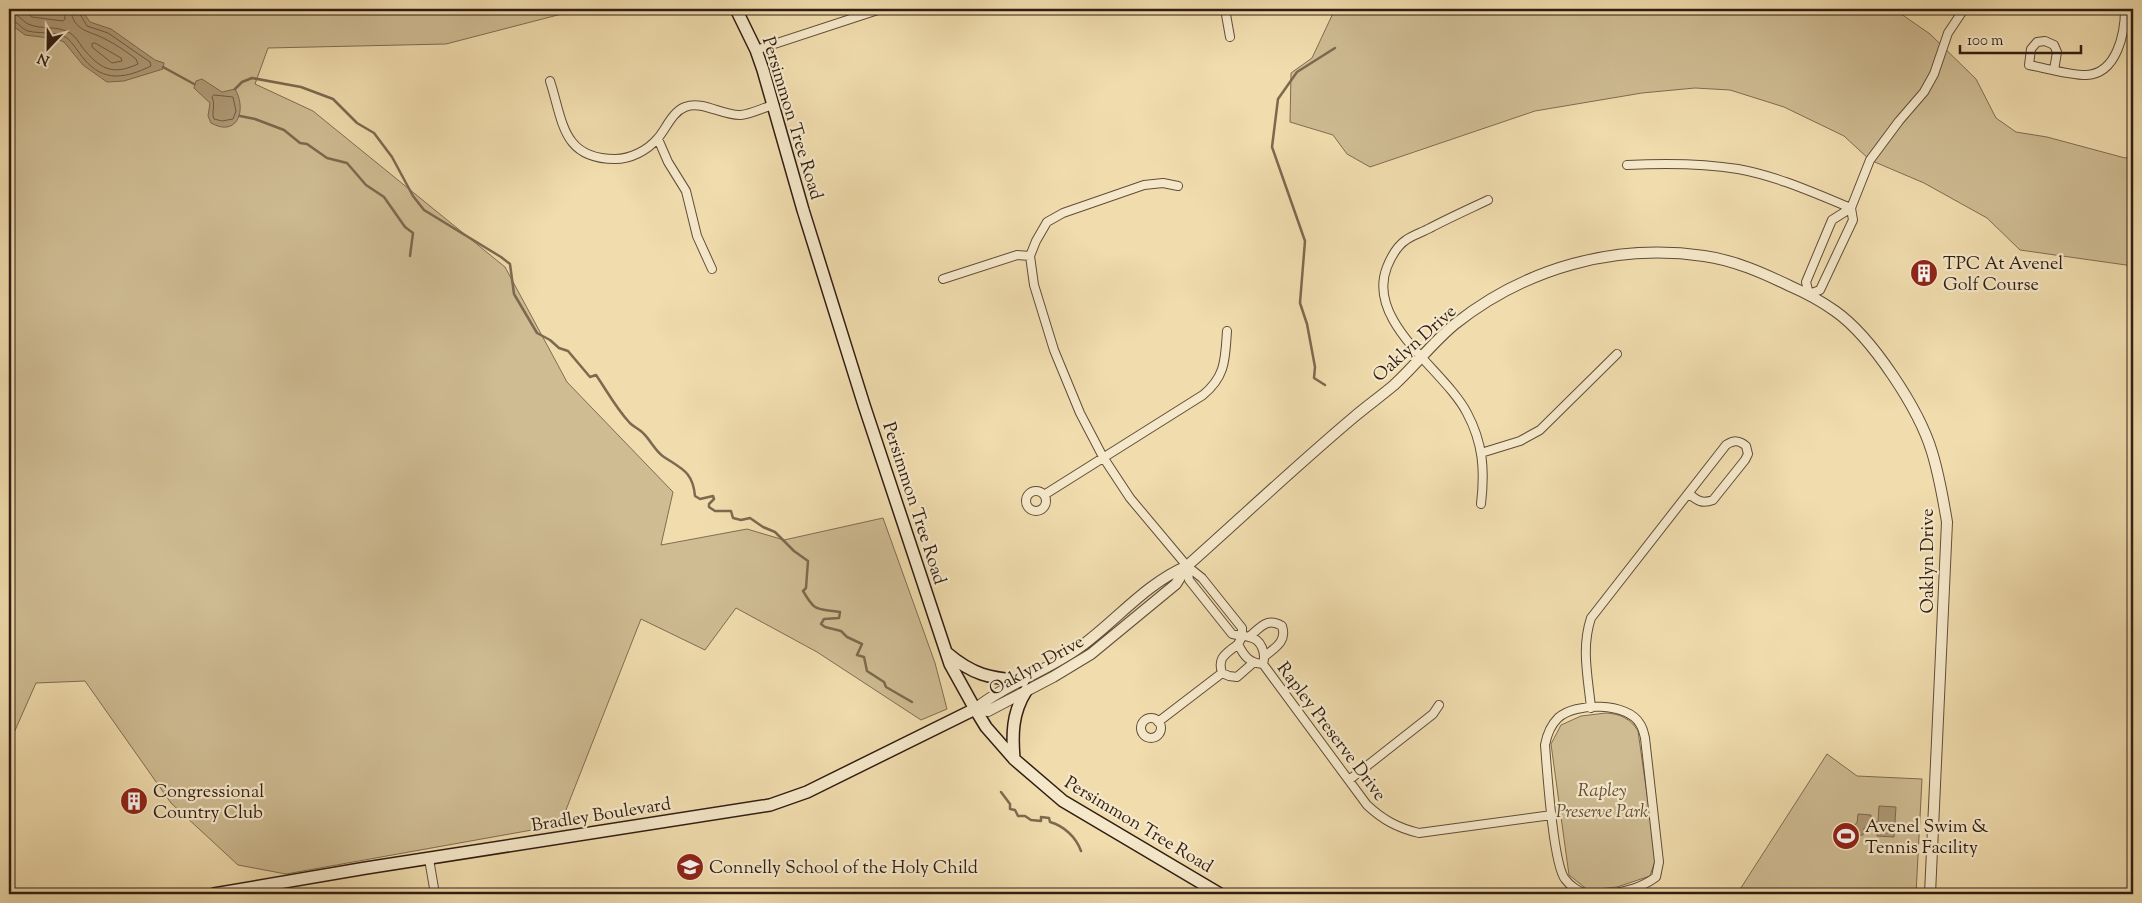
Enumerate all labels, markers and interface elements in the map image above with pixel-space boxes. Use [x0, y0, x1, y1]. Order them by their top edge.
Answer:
north arrow [22, 22, 72, 72]
scale bar [1960, 22, 2081, 54]
text: 100 m [1967, 31, 2004, 52]
street label: Persimmon Tree Road [754, 34, 828, 203]
text: N [35, 47, 53, 70]
place label: TPC At Avenel Golf Course [1943, 252, 2063, 299]
building icon: TPC At Avenel Golf Course [1909, 258, 1939, 288]
street label: Oaklyn Drive [1368, 300, 1463, 389]
street label: Persimmon Tree Road [875, 419, 952, 588]
street label: Oaklyn Drive [1916, 508, 1942, 614]
street label: Oaklyn Drive [985, 630, 1089, 704]
street label: Rapley Preserve Drive [1269, 657, 1391, 807]
street label: Persimmon Tree Road [1059, 771, 1217, 881]
park label: Rapley Preserve Park [1556, 779, 1648, 826]
place label: Congressional Country Club [153, 780, 264, 827]
building icon: Congressional Country Club [119, 786, 149, 816]
street label: Bradley Boulevard [530, 792, 673, 840]
place label: Avenel Swim & Tennis Facility [1865, 815, 1989, 862]
sports icon: Avenel Swim & Tennis Facility [1831, 821, 1861, 851]
school or university icon: Connelly School of the Holy Child [675, 852, 705, 882]
place label: Connelly School of the Holy Child [709, 856, 978, 882]

